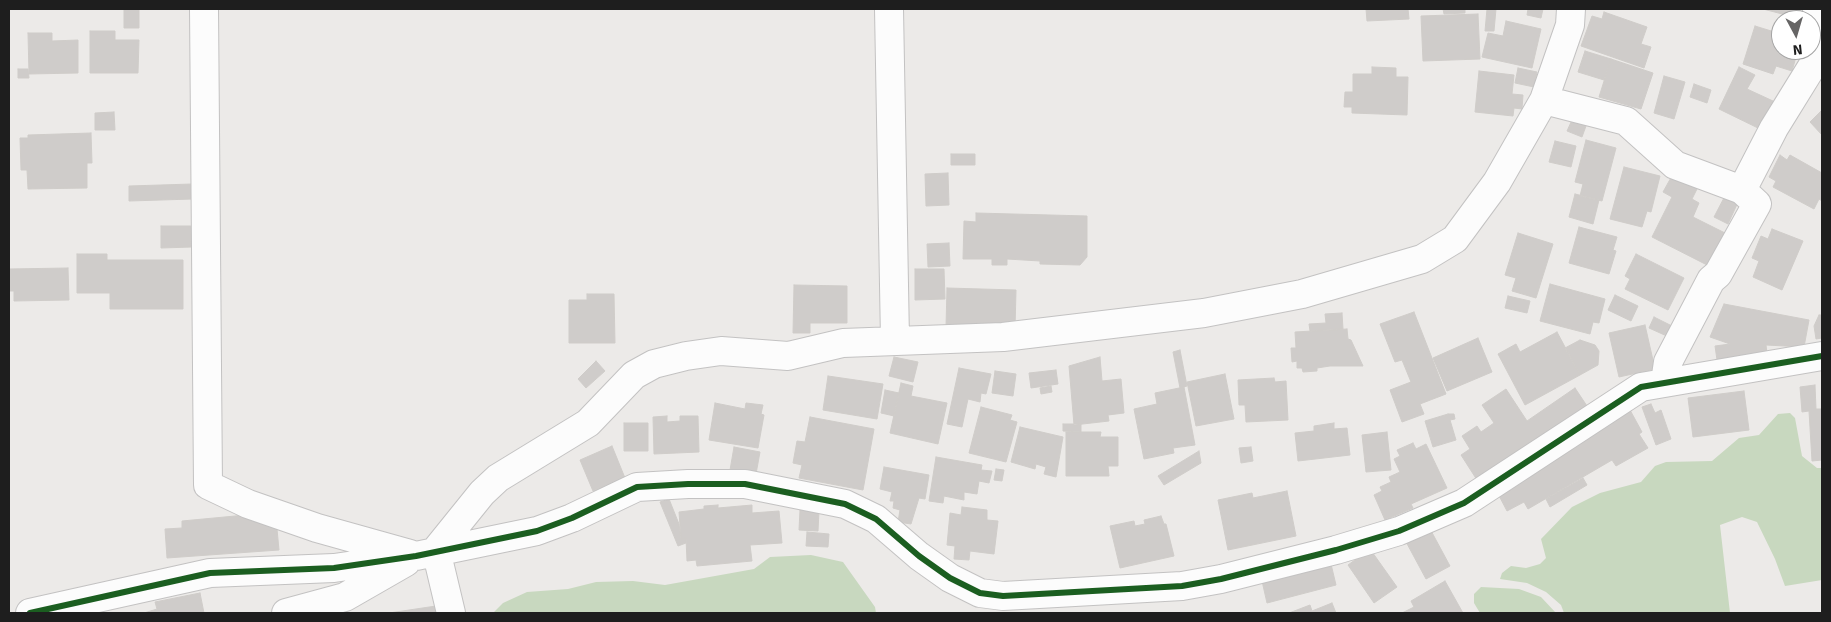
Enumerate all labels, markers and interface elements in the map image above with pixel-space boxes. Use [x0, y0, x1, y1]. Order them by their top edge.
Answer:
north arrow [1771, 10, 1821, 60]
text: N [1792, 40, 1803, 58]

